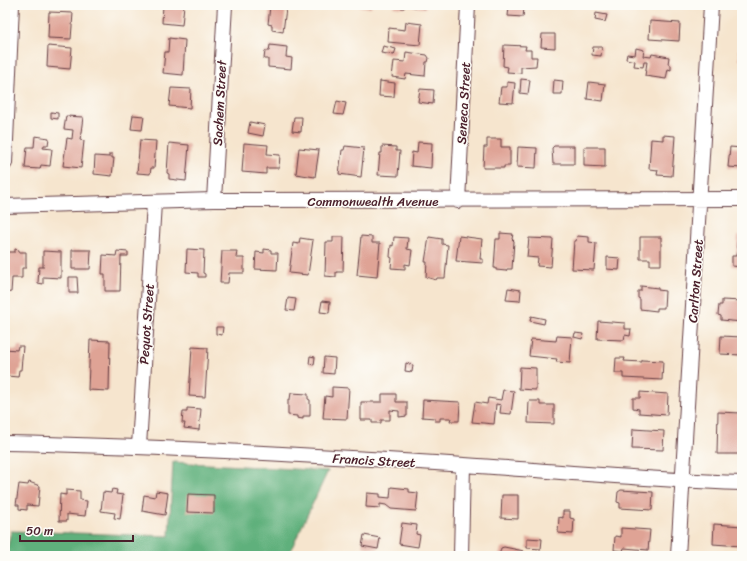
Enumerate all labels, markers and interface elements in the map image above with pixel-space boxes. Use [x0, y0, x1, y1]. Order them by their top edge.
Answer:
street label: Sachem Street [206, 59, 233, 146]
street label: Seneca Street [450, 61, 477, 145]
street label: Commonwealth Avenue [308, 190, 438, 213]
street label: Carlton Street [681, 238, 710, 324]
street label: Pequot Street [132, 282, 161, 365]
street label: Francis Street [332, 447, 416, 474]
scale bar [20, 517, 133, 543]
text: 50 m [26, 520, 53, 542]

